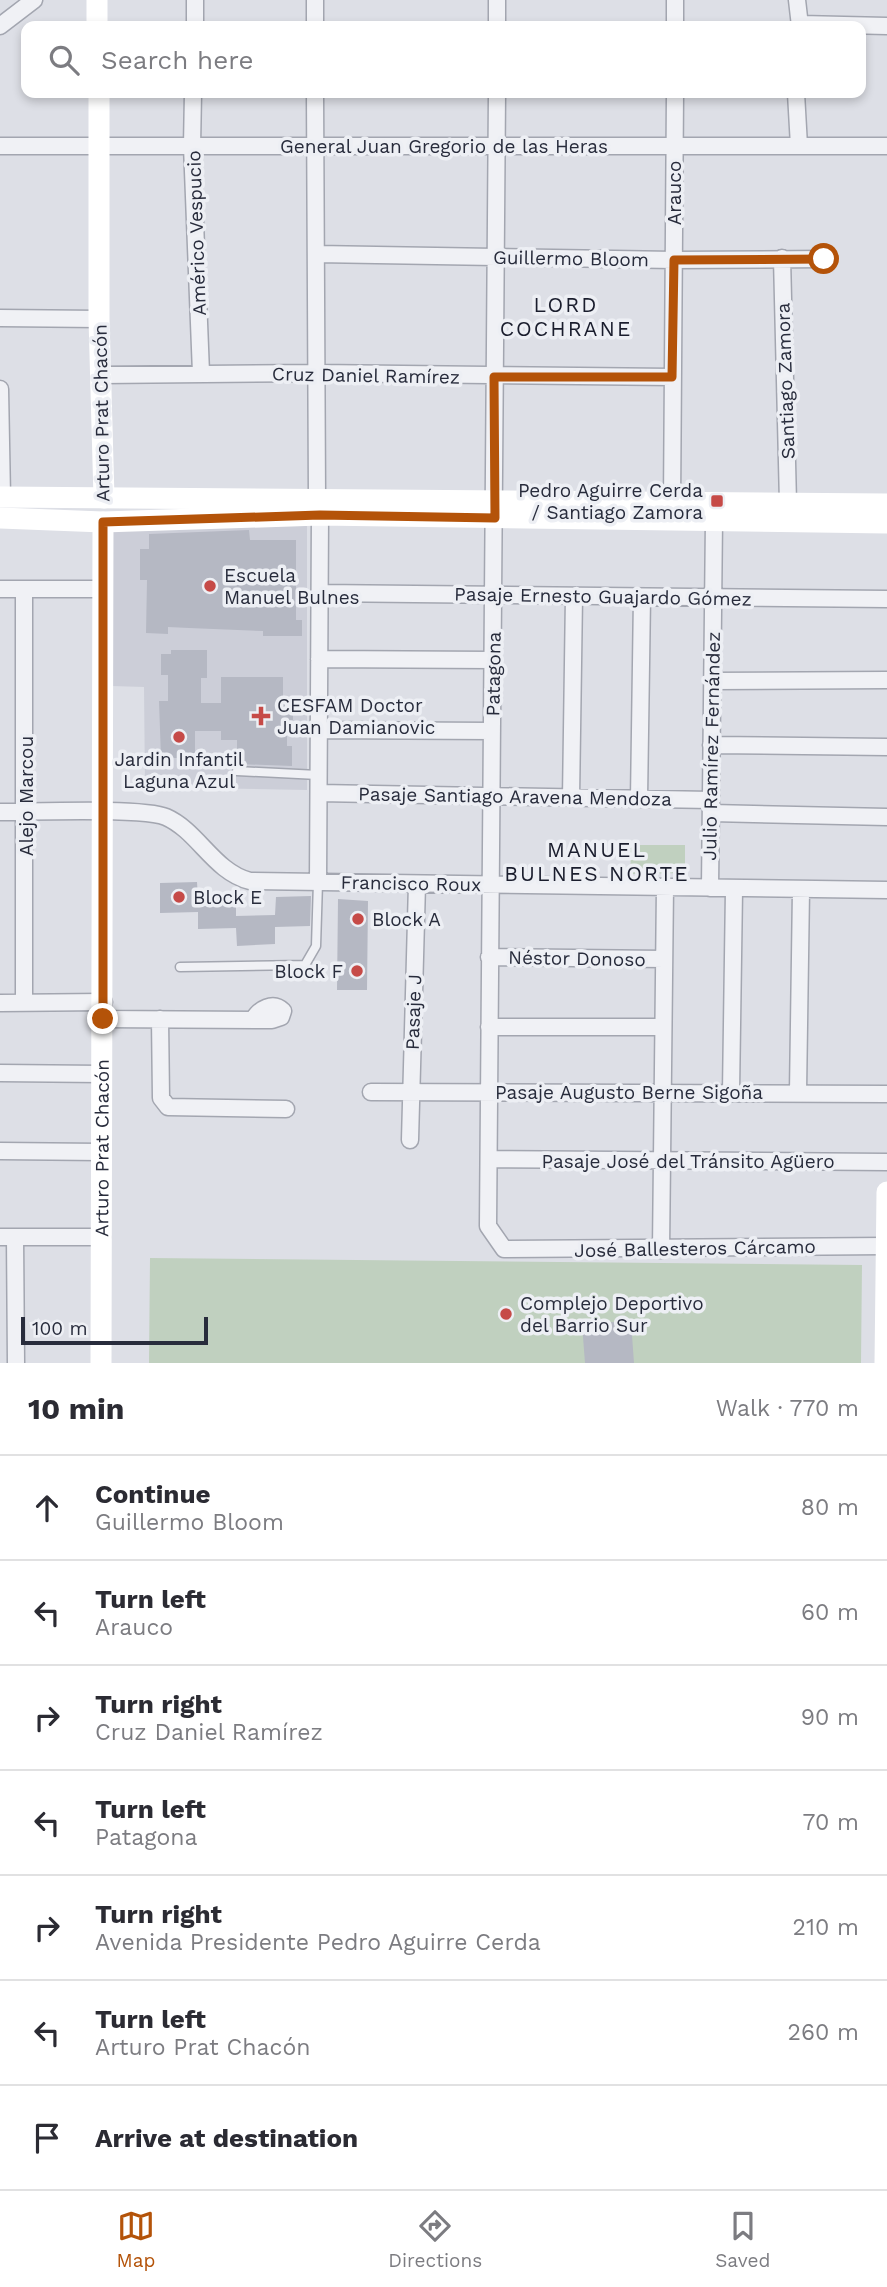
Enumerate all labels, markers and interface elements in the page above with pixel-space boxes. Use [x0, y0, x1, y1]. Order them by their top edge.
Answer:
search box [21, 21, 866, 98]
icon: search [45, 41, 83, 79]
text: Search here [101, 45, 253, 75]
street label: General Juan Gregorio de las Heras [280, 135, 608, 158]
street label: Américo Vespucio [182, 150, 211, 316]
street label: Arauco [663, 161, 686, 225]
route start [808, 243, 839, 274]
street label: Guillermo Bloom [493, 246, 649, 271]
district label: LORD COCHRANE [500, 292, 632, 341]
street label: Santiago Zamora [771, 302, 800, 460]
street label: Arturo Prat Chacón [88, 324, 115, 502]
street label: Cruz Daniel Ramírez [272, 362, 460, 389]
place label: Pedro Aguirre Cerda / Santiago Zamora [518, 479, 703, 524]
marker: Pedro Aguirre Cerda / Santiago Zamora [709, 493, 725, 509]
place label: Escuela Manuel Bulnes [224, 564, 360, 609]
marker: Escuela Manuel Bulnes [202, 578, 218, 594]
street label: Pasaje Ernesto Guajardo Gómez [454, 582, 752, 611]
street label: Patagona [481, 631, 506, 717]
street label: Julio Ramírez Fernández [698, 631, 725, 861]
place label: CESFAM Doctor Juan Damianovic [277, 694, 435, 739]
marker: CESFAM Doctor Juan Damianovic [251, 706, 271, 726]
marker: Jardin Infantil Laguna Azul [171, 729, 187, 745]
street label: Alejo Marcou [15, 736, 38, 856]
place label: Jardin Infantil Laguna Azul [114, 748, 244, 793]
street label: Pasaje Santiago Aravena Mendoza [358, 782, 672, 811]
district label: MANUEL BULNES NORTE [504, 837, 690, 886]
street label: Francisco Roux [340, 871, 481, 896]
place label: Block E [193, 886, 262, 909]
marker: Block E [171, 889, 187, 905]
place label: Block A [372, 908, 441, 931]
marker: Block A [350, 911, 366, 927]
street label: Néstor Donoso [508, 946, 646, 971]
place label: Block F [274, 960, 343, 983]
marker: Block F [349, 963, 365, 979]
street label: Pasaje J [401, 974, 426, 1050]
route end [87, 1003, 118, 1034]
street label: Arturo Prat Chacón [90, 1059, 114, 1237]
street label: Pasaje Augusto Berne Sigoña [495, 1081, 763, 1104]
street label: Pasaje José del Tránsito Agüero [541, 1150, 835, 1173]
street label: José Ballesteros Cárcamo [574, 1235, 816, 1262]
place label: Complejo Deportivo del Barrio Sur [520, 1292, 704, 1337]
marker: Complejo Deportivo del Barrio Sur [498, 1306, 514, 1322]
scale bar [21, 1314, 208, 1346]
text: 100 m [32, 1317, 88, 1340]
text: 10 min [28, 1391, 124, 1426]
text: Walk · 770 m [716, 1395, 859, 1422]
text: Continue [95, 1479, 211, 1509]
icon: ahead [28, 1489, 66, 1527]
text: 80 m [801, 1494, 859, 1521]
text: Guillermo Bloom [95, 1509, 284, 1536]
text: Turn left [95, 1584, 206, 1614]
icon: left [28, 1594, 66, 1632]
text: 60 m [801, 1599, 859, 1626]
text: Arauco [95, 1614, 173, 1641]
text: Turn right [95, 1689, 222, 1719]
icon: right [28, 1699, 66, 1737]
text: 90 m [801, 1704, 859, 1731]
text: Cruz Daniel Ramírez [95, 1719, 323, 1746]
text: Turn left [95, 1794, 206, 1824]
icon: left [28, 1804, 66, 1842]
text: 70 m [802, 1809, 859, 1836]
text: Patagona [95, 1824, 198, 1851]
text: Turn right [95, 1899, 222, 1929]
icon: right [28, 1909, 66, 1947]
text: 210 m [793, 1914, 859, 1941]
text: Avenida Presidente Pedro Aguirre Cerda [95, 1929, 541, 1956]
text: Turn left [95, 2004, 206, 2034]
icon: left [28, 2014, 66, 2052]
text: 260 m [788, 2019, 859, 2046]
text: Arturo Prat Chacón [95, 2034, 310, 2061]
icon: arrive [28, 2119, 66, 2157]
text: Arrive at destination [95, 2123, 358, 2153]
tab: Map [117, 2207, 155, 2272]
tab: Directions [388, 2207, 482, 2272]
tab: Saved [715, 2207, 770, 2272]

